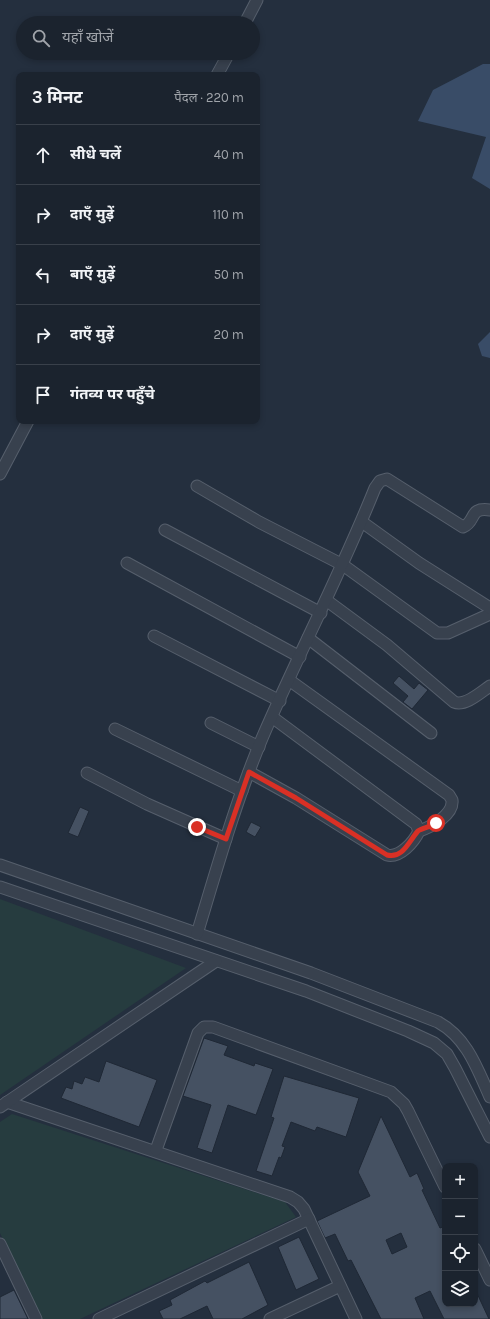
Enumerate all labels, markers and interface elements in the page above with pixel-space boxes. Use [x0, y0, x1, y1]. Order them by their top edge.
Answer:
search box [16, 16, 260, 60]
icon: search [30, 27, 52, 49]
text: यहाँ खोजें [62, 28, 113, 46]
text: 3 मिनट [32, 87, 83, 107]
text: पैदल · 220 m [174, 90, 244, 105]
icon: ahead [32, 144, 54, 166]
text: सीधे चलें [70, 145, 121, 163]
text: 40 m [214, 147, 244, 162]
icon: right [32, 204, 54, 226]
text: दाएँ मुड़ें [70, 205, 114, 223]
text: 110 m [212, 207, 244, 222]
icon: left [32, 264, 54, 286]
text: बाएँ मुड़ें [70, 265, 115, 283]
text: 50 m [214, 267, 244, 282]
icon: right [32, 324, 54, 346]
text: दाएँ मुड़ें [70, 325, 114, 343]
text: 20 m [214, 327, 244, 342]
icon: arrive [32, 384, 54, 406]
text: गंतव्य पर पहुँचे [70, 385, 155, 403]
route start [427, 814, 445, 832]
route end [188, 818, 206, 836]
map controls [442, 1163, 478, 1307]
button: + [442, 1163, 478, 1199]
button: − [442, 1199, 478, 1235]
button: locate [442, 1235, 478, 1271]
button: layers [442, 1271, 478, 1307]

